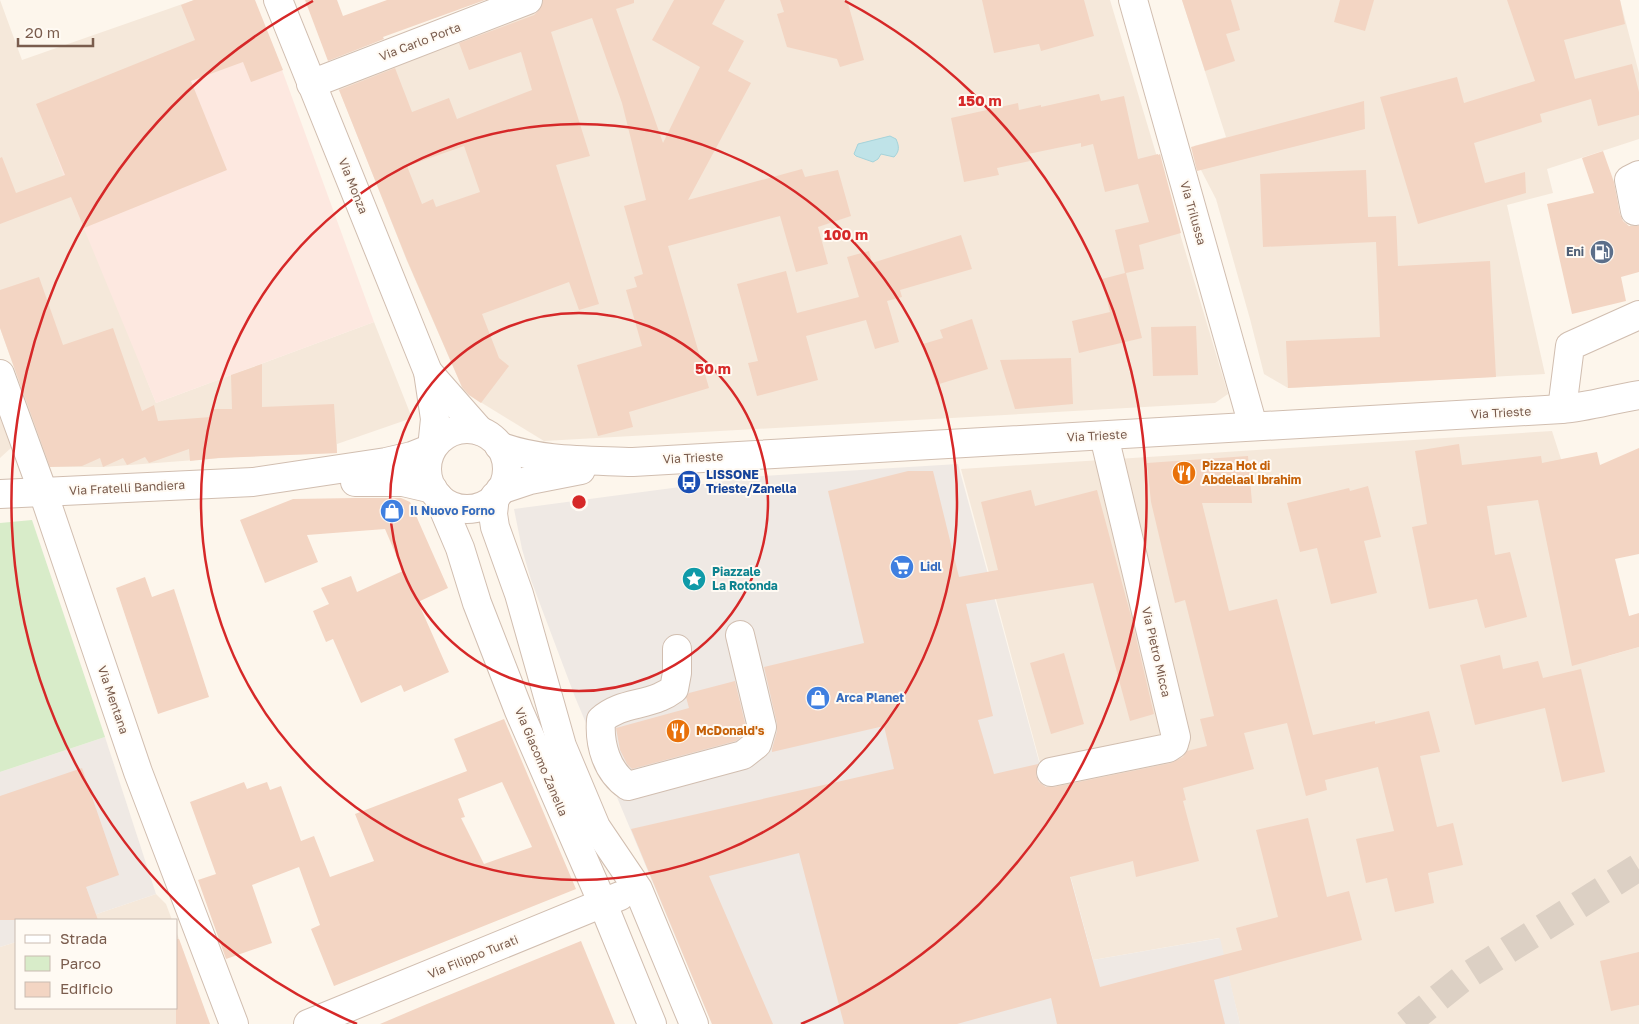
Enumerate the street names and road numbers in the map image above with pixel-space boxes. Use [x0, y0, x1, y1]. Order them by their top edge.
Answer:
street label: Via Carlo Porta [377, 19, 463, 64]
street label: Via Monza [335, 156, 371, 216]
street label: Via Trilussa [1177, 179, 1210, 247]
street label: Via Trieste [1470, 403, 1532, 422]
street label: Via Trieste [1066, 426, 1128, 445]
street label: Via Trieste [662, 448, 724, 467]
street label: Via Fratelli Bandiera [69, 477, 185, 498]
street label: Via Pietro Micca [1139, 605, 1174, 698]
street label: Via Mentana [95, 664, 132, 736]
street label: Via Giacomo Zanella [512, 705, 571, 819]
street label: Via Filippo Turati [425, 932, 520, 982]

